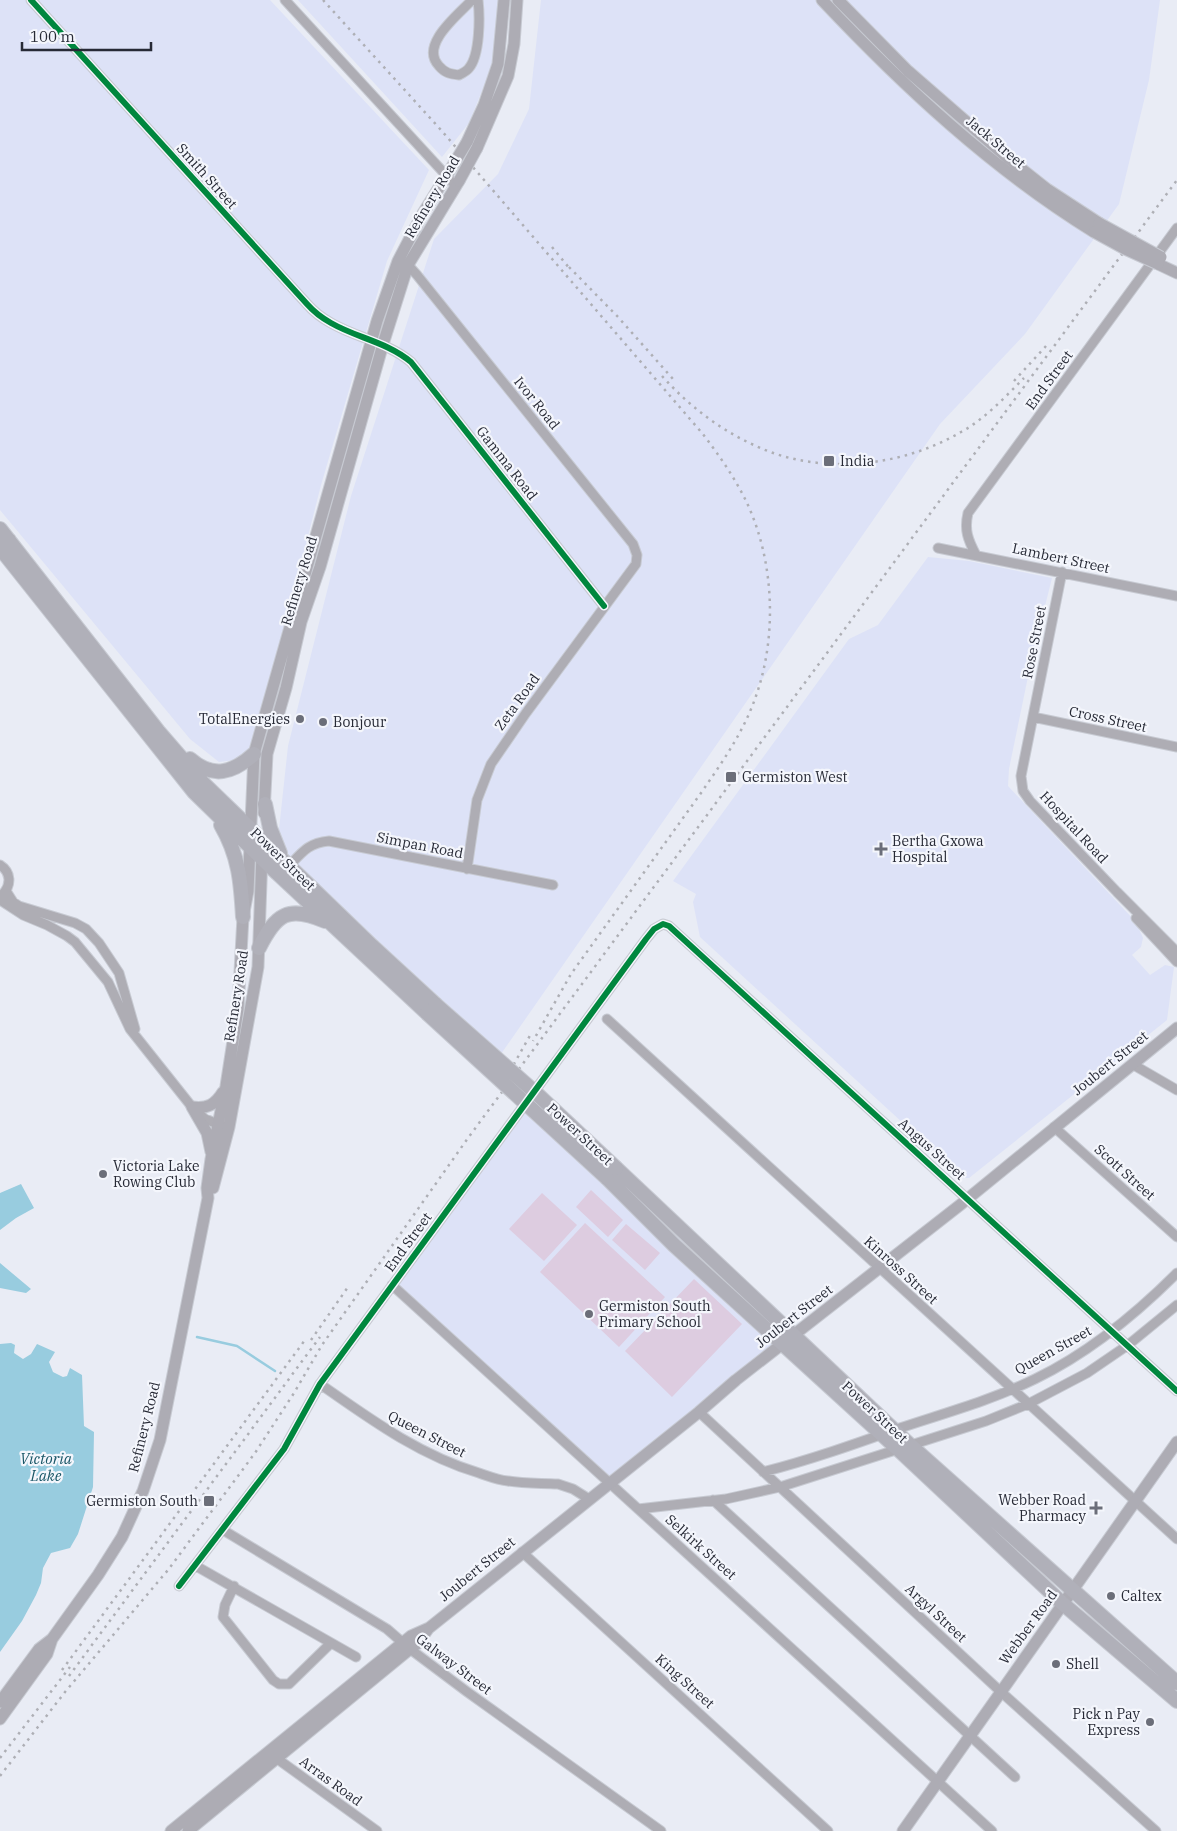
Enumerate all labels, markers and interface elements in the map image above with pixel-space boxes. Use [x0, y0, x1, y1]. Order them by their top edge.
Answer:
scale bar [22, 20, 151, 52]
text: 100 m [30, 27, 75, 46]
street label: Jack Street [963, 112, 1029, 172]
street label: Smith Street [173, 139, 241, 213]
street label: Refinery Road [400, 152, 464, 241]
street label: End Street [1021, 347, 1077, 413]
street label: Ivor Road [510, 373, 564, 433]
street label: Gamma Road [473, 422, 542, 504]
place label: India [840, 452, 875, 470]
marker: India [822, 454, 836, 468]
street label: Refinery Road [277, 534, 321, 628]
street label: Lambert Street [1011, 539, 1111, 577]
street label: Rose Street [1018, 604, 1050, 680]
street label: Zeta Road [490, 670, 544, 734]
street label: Cross Street [1067, 702, 1149, 736]
place label: TotalEnergies [199, 710, 290, 728]
marker: TotalEnergies [294, 713, 306, 725]
place label: Bonjour [333, 713, 387, 731]
marker: Bonjour [317, 716, 329, 728]
place label: Germiston West [742, 768, 847, 786]
marker: Germiston West [724, 770, 738, 784]
street label: Hospital Road [1036, 787, 1112, 867]
street label: Power Street [247, 824, 319, 894]
street label: Simpan Road [375, 828, 465, 862]
place label: Bertha Gxowa Hospital [892, 832, 984, 866]
marker: Bertha Gxowa Hospital [874, 842, 888, 856]
street label: Refinery Road [220, 948, 252, 1043]
street label: Joubert Street [1068, 1027, 1152, 1099]
street label: Power Street [543, 1099, 617, 1169]
street label: Angus Street [895, 1114, 969, 1184]
street label: Scott Street [1091, 1140, 1159, 1204]
place label: Victoria Lake Rowing Club [113, 1157, 199, 1191]
marker: Victoria Lake Rowing Club [97, 1168, 109, 1180]
street label: End Street [380, 1209, 436, 1275]
street label: Kinross Street [860, 1232, 942, 1308]
street label: Joubert Street [752, 1280, 836, 1352]
place label: Germiston South Primary School [599, 1297, 711, 1331]
marker: Germiston South Primary School [583, 1308, 595, 1320]
street label: Queen Street [1011, 1321, 1095, 1379]
street label: Power Street [838, 1377, 912, 1447]
street label: Refinery Road [124, 1379, 164, 1474]
street label: Queen Street [385, 1407, 469, 1461]
water label: Victoria Lake [20, 1449, 73, 1485]
place label: Webber Road Pharmacy [998, 1491, 1087, 1525]
place label: Germiston South [86, 1492, 198, 1510]
marker: Germiston South [202, 1494, 216, 1508]
marker: Webber Road Pharmacy [1090, 1502, 1102, 1514]
street label: Selkirk Street [662, 1510, 740, 1584]
street label: Joubert Street [435, 1533, 519, 1605]
street label: Argyl Street [901, 1580, 971, 1646]
street label: Webber Road [995, 1586, 1061, 1668]
place label: Caltex [1121, 1587, 1162, 1605]
marker: Caltex [1105, 1590, 1117, 1602]
street label: Galway Street [412, 1630, 496, 1698]
street label: King Street [652, 1650, 718, 1712]
place label: Shell [1066, 1655, 1099, 1673]
marker: Shell [1050, 1658, 1062, 1670]
place label: Pick n Pay Express [1072, 1705, 1141, 1739]
marker: Pick n Pay Express [1144, 1716, 1156, 1728]
street label: Arras Road [296, 1752, 366, 1810]

